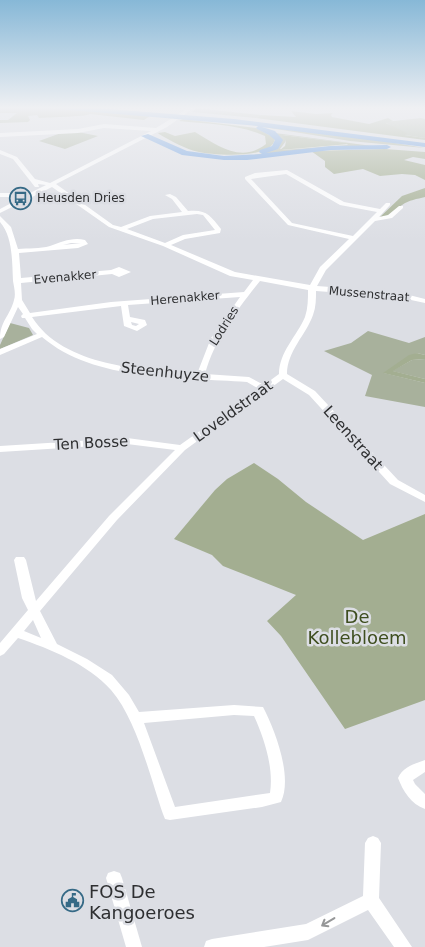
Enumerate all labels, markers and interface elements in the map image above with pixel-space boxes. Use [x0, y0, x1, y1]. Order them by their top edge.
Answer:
bus stop icon: Heusden Dries [9, 186, 33, 210]
place label: Heusden Dries [37, 191, 125, 205]
street label: Evenakker [33, 267, 97, 287]
street label: Mussenstraat [328, 284, 410, 305]
street label: Herenakker [150, 288, 220, 308]
street label: Lodries [207, 304, 241, 348]
street label: Steenhuyze [120, 358, 210, 386]
street label: Loveldstraat [190, 376, 276, 446]
street label: Leenstraat [319, 402, 387, 474]
street label: Ten Bosse [52, 432, 129, 454]
park label: De Kollebloem [307, 606, 407, 648]
place label: FOS De Kangoeroes [89, 881, 195, 923]
public building icon: FOS De Kangoeroes [61, 889, 85, 913]
one-way arrow [322, 918, 336, 928]

